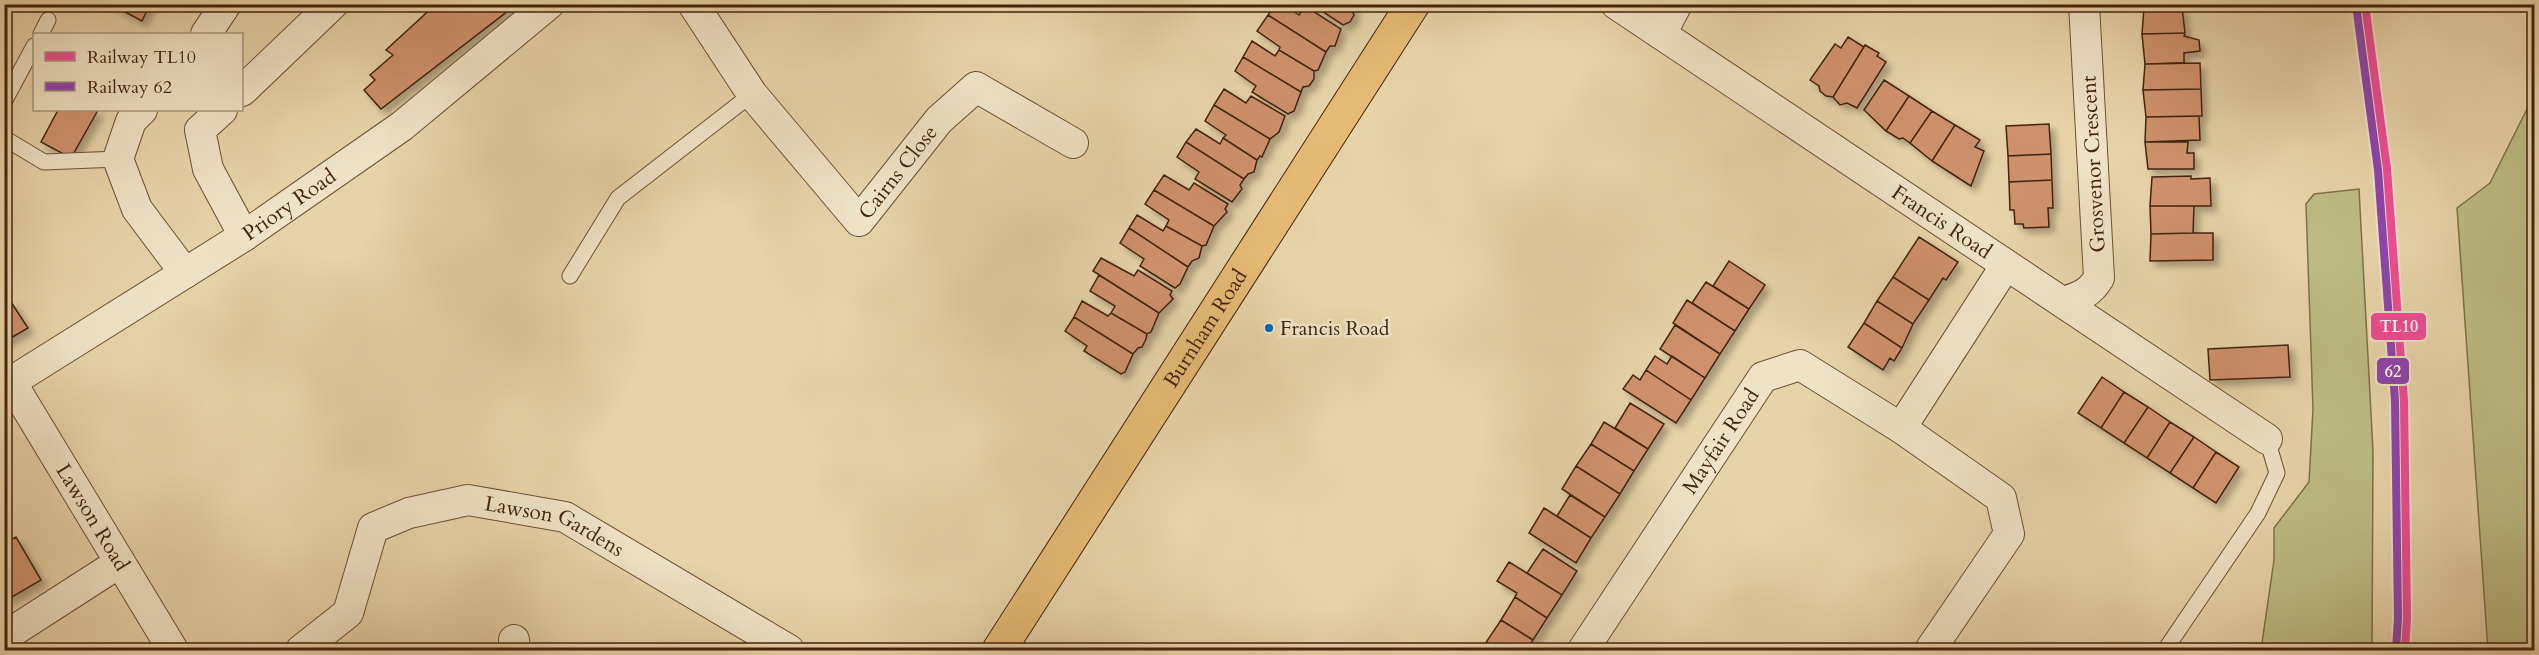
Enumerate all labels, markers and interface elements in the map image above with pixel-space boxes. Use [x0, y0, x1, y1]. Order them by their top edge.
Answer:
legend [33, 33, 243, 111]
text: Railway TL10 [87, 45, 196, 70]
street label: Grosvenor Crescent [2074, 74, 2113, 253]
text: Railway 62 [87, 75, 172, 100]
street label: Cairns Close [852, 119, 944, 226]
street label: Priory Road [237, 162, 342, 248]
street label: Francis Road [1886, 178, 1998, 266]
street label: Burnham Road [1157, 264, 1254, 394]
line badge: TL10 [2370, 312, 2427, 341]
place label: Francis Road [1280, 315, 1390, 342]
text: TL10 [2380, 316, 2418, 338]
marker: Francis Road [1263, 322, 1275, 334]
line badge: 62 [2376, 357, 2410, 385]
text: 62 [2385, 361, 2401, 383]
street label: Mayfair Road [1676, 383, 1766, 500]
street label: Lawson Road [49, 458, 136, 577]
street label: Lawson Gardens [482, 489, 629, 564]

